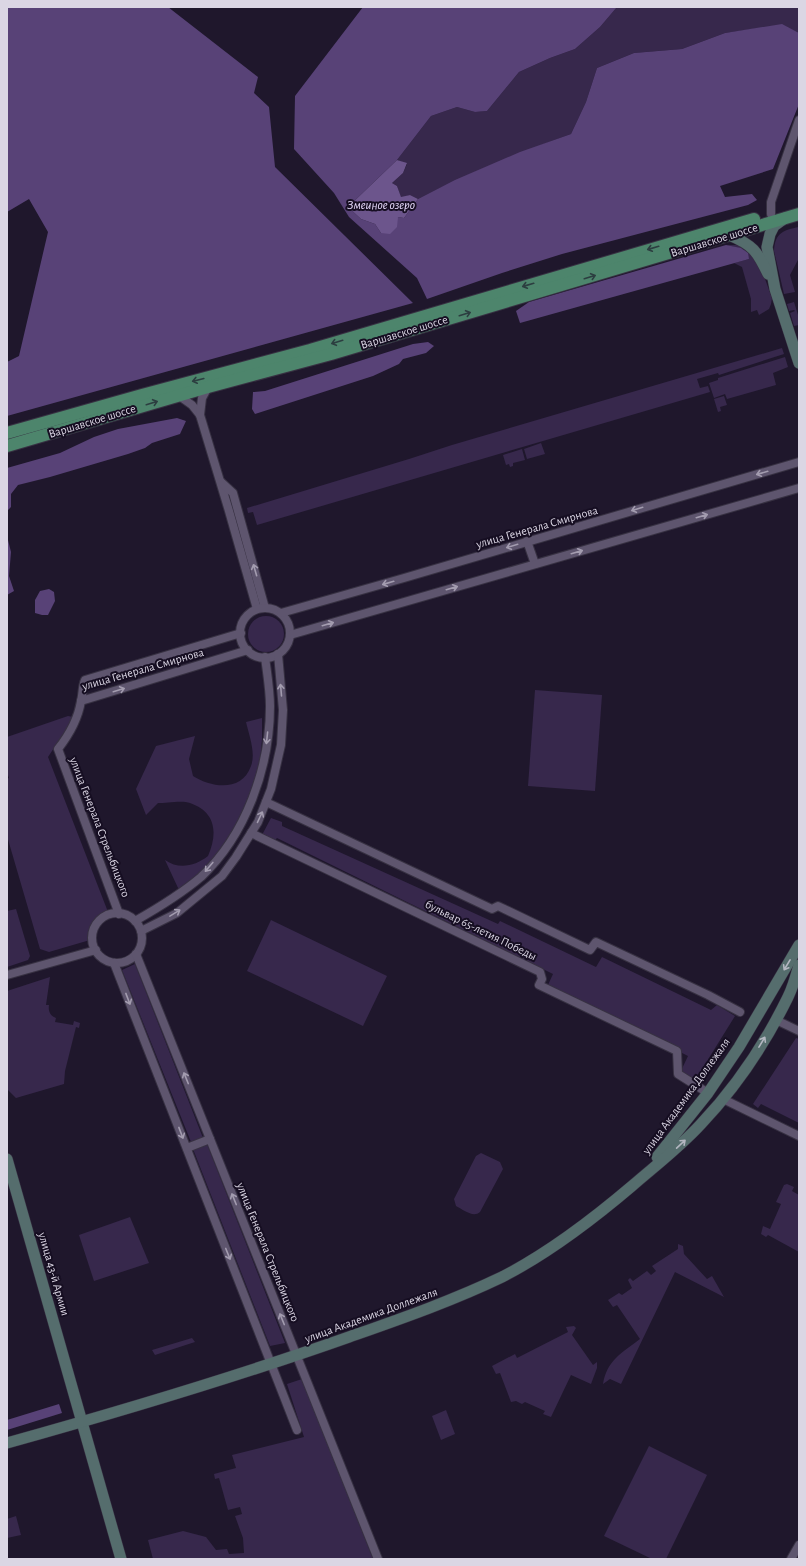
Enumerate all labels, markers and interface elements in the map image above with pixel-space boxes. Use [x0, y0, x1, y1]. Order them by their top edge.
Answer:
water label: Змеиное озеро [347, 199, 415, 212]
street label: Варшавское шоссе [669, 221, 759, 259]
one-way arrow [647, 245, 660, 252]
one-way arrow [583, 273, 596, 280]
one-way arrow [522, 282, 535, 289]
one-way arrow [459, 310, 472, 317]
street label: Варшавское шоссе [359, 313, 449, 351]
one-way arrow [330, 339, 343, 346]
one-way arrow [192, 377, 205, 384]
one-way arrow [145, 399, 158, 406]
street label: Варшавское шоссе [47, 402, 137, 440]
one-way arrow [755, 470, 768, 477]
street label: улица Генерала Смирнова [474, 504, 600, 551]
one-way arrow [631, 506, 644, 513]
one-way arrow [696, 512, 709, 519]
one-way arrow [506, 543, 519, 550]
one-way arrow [571, 548, 584, 555]
one-way arrow [250, 564, 258, 577]
one-way arrow [381, 580, 394, 587]
one-way arrow [446, 584, 459, 591]
one-way arrow [321, 620, 334, 627]
street label: улица Генерала Смирнова [80, 646, 206, 693]
one-way arrow [277, 684, 284, 697]
one-way arrow [112, 686, 125, 693]
one-way arrow [263, 731, 271, 744]
street label: улица Генерала Стрельбицкого [66, 754, 132, 899]
one-way arrow [257, 811, 264, 823]
one-way arrow [205, 861, 214, 872]
street label: бульвар 65-летия Победы [423, 898, 539, 963]
one-way arrow [170, 909, 181, 918]
one-way arrow [783, 959, 791, 971]
one-way arrow [125, 992, 133, 1004]
street label: улица Академика Доллежаля [639, 1036, 733, 1158]
one-way arrow [758, 1036, 766, 1048]
one-way arrow [181, 1073, 189, 1085]
one-way arrow [177, 1126, 185, 1138]
one-way arrow [676, 1139, 686, 1148]
street label: улица Генерала Стрельбицкого [233, 1180, 302, 1324]
one-way arrow [230, 1193, 237, 1205]
street label: улица 43-й Армии [35, 1230, 72, 1317]
one-way arrow [225, 1247, 233, 1259]
street label: улица Академика Доллежаля [302, 1285, 439, 1346]
one-way arrow [278, 1314, 286, 1326]

